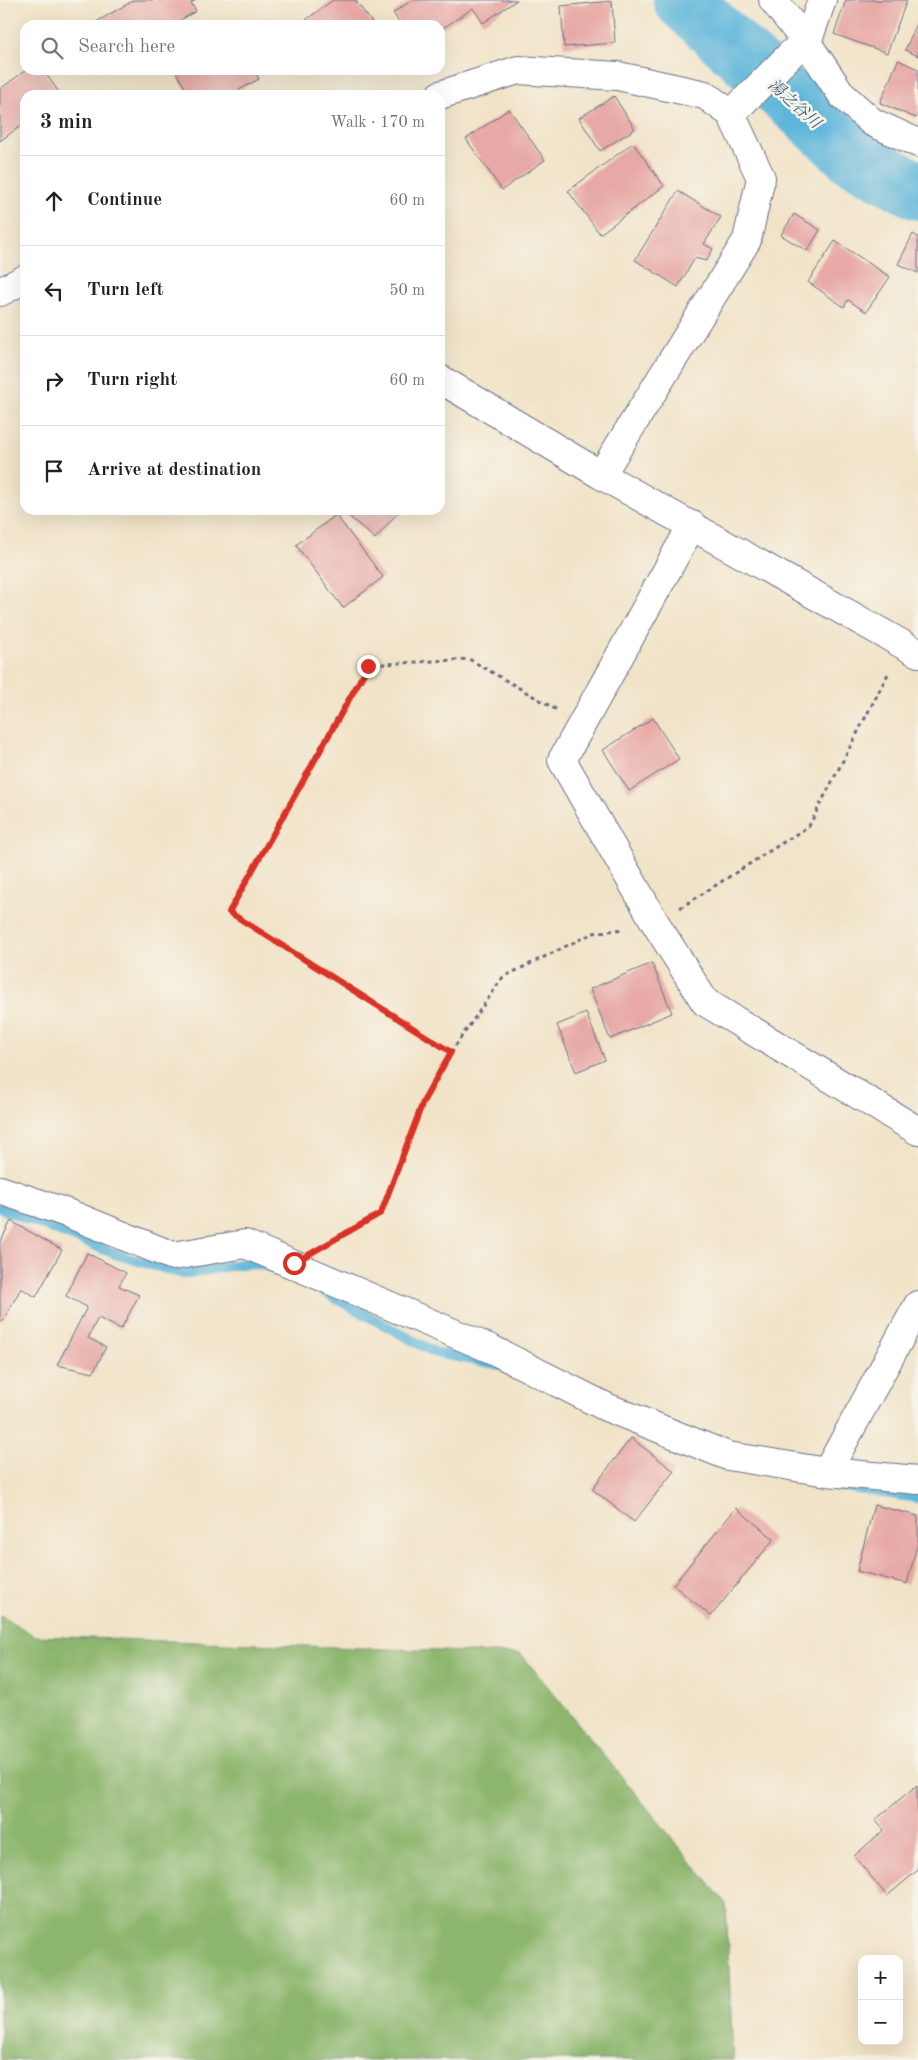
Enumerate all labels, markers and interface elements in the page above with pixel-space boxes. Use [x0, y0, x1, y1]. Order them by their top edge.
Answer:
search box [20, 20, 445, 75]
icon: search [38, 34, 66, 62]
text: Search here [78, 38, 175, 57]
water label: 湯之谷川 [765, 76, 826, 133]
text: 3 min [40, 112, 93, 133]
text: Walk · 170 m [330, 115, 425, 131]
icon: ahead [40, 187, 68, 215]
text: Continue [87, 191, 162, 210]
text: 60 m [389, 193, 425, 209]
icon: left [40, 277, 68, 305]
text: Turn left [87, 281, 164, 300]
text: 50 m [389, 283, 425, 299]
icon: right [40, 367, 68, 395]
text: Turn right [87, 371, 177, 390]
text: 60 m [389, 373, 425, 389]
icon: arrive [40, 457, 68, 485]
text: Arrive at destination [87, 461, 261, 480]
route end [357, 655, 380, 678]
route start [283, 1252, 306, 1275]
map controls [858, 1955, 903, 2045]
button: + [858, 1955, 903, 2000]
button: − [858, 2000, 903, 2045]

